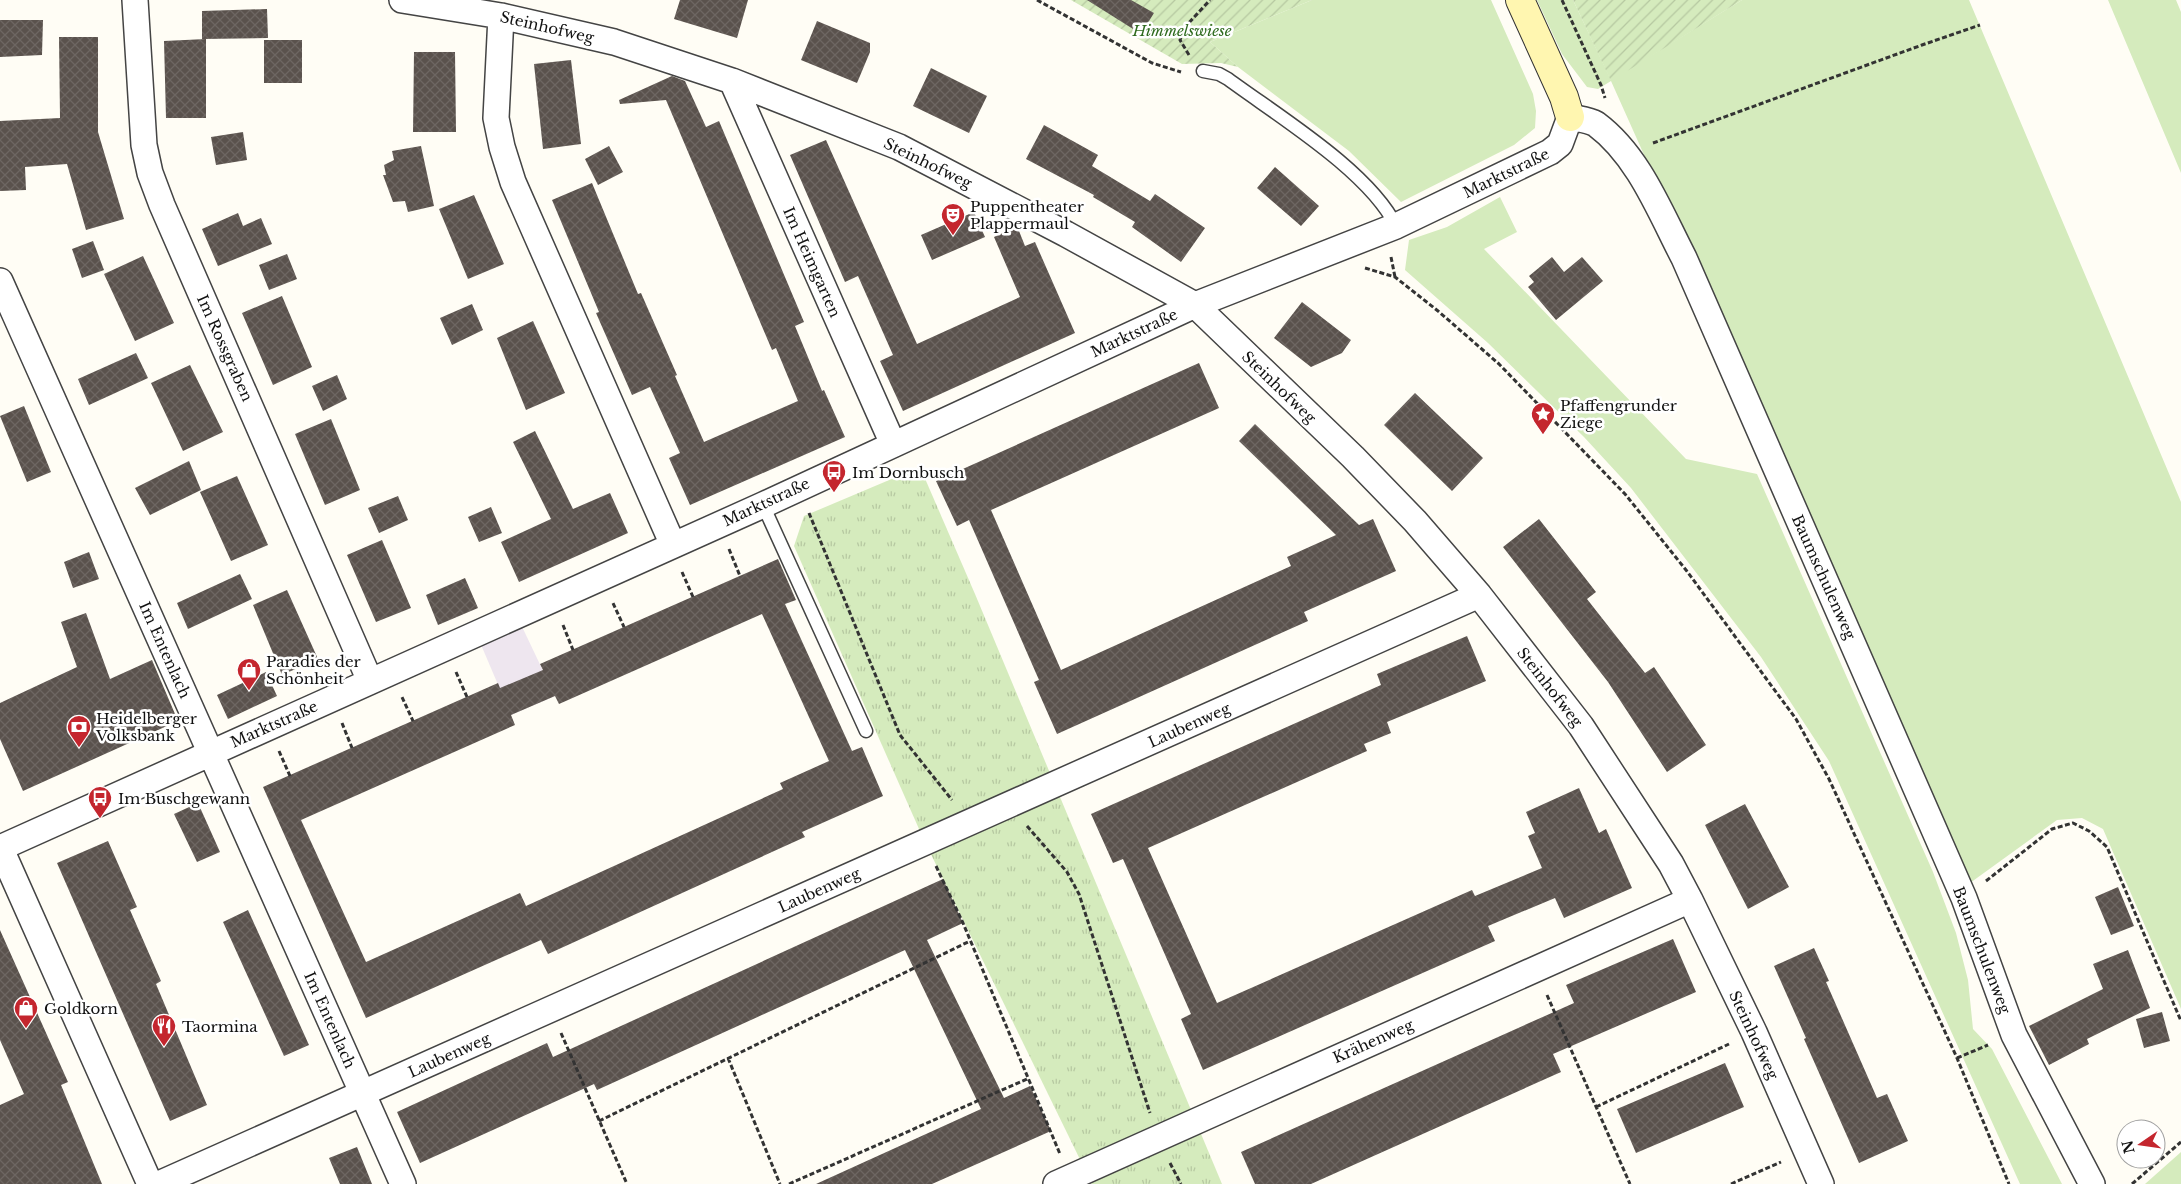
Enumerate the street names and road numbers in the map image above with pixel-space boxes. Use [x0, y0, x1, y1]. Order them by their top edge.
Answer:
street label: Steinhofweg [498, 7, 597, 47]
street label: Steinhofweg [881, 133, 976, 193]
street label: Marktstraße [1460, 144, 1552, 202]
street label: Im Heimgarten [779, 204, 845, 320]
street label: Im Rossgraben [193, 292, 257, 404]
street label: Marktstraße [1088, 305, 1180, 361]
street label: Steinhofweg [1238, 347, 1321, 428]
street label: Marktstraße [720, 474, 812, 530]
street label: Baumschulenweg [1788, 512, 1861, 643]
street label: Im Entenlach [135, 599, 195, 701]
street label: Steinhofweg [1513, 643, 1588, 731]
street label: Marktstraße [227, 696, 321, 752]
street label: Laubenweg [1145, 698, 1234, 752]
street label: Laubenweg [775, 863, 864, 917]
street label: Baumschulenweg [1949, 884, 2015, 1017]
street label: Im Entenlach [300, 969, 360, 1071]
street label: Steinhofweg [1725, 988, 1783, 1083]
street label: Krähenweg [1330, 1014, 1417, 1067]
street label: Laubenweg [405, 1028, 494, 1082]

